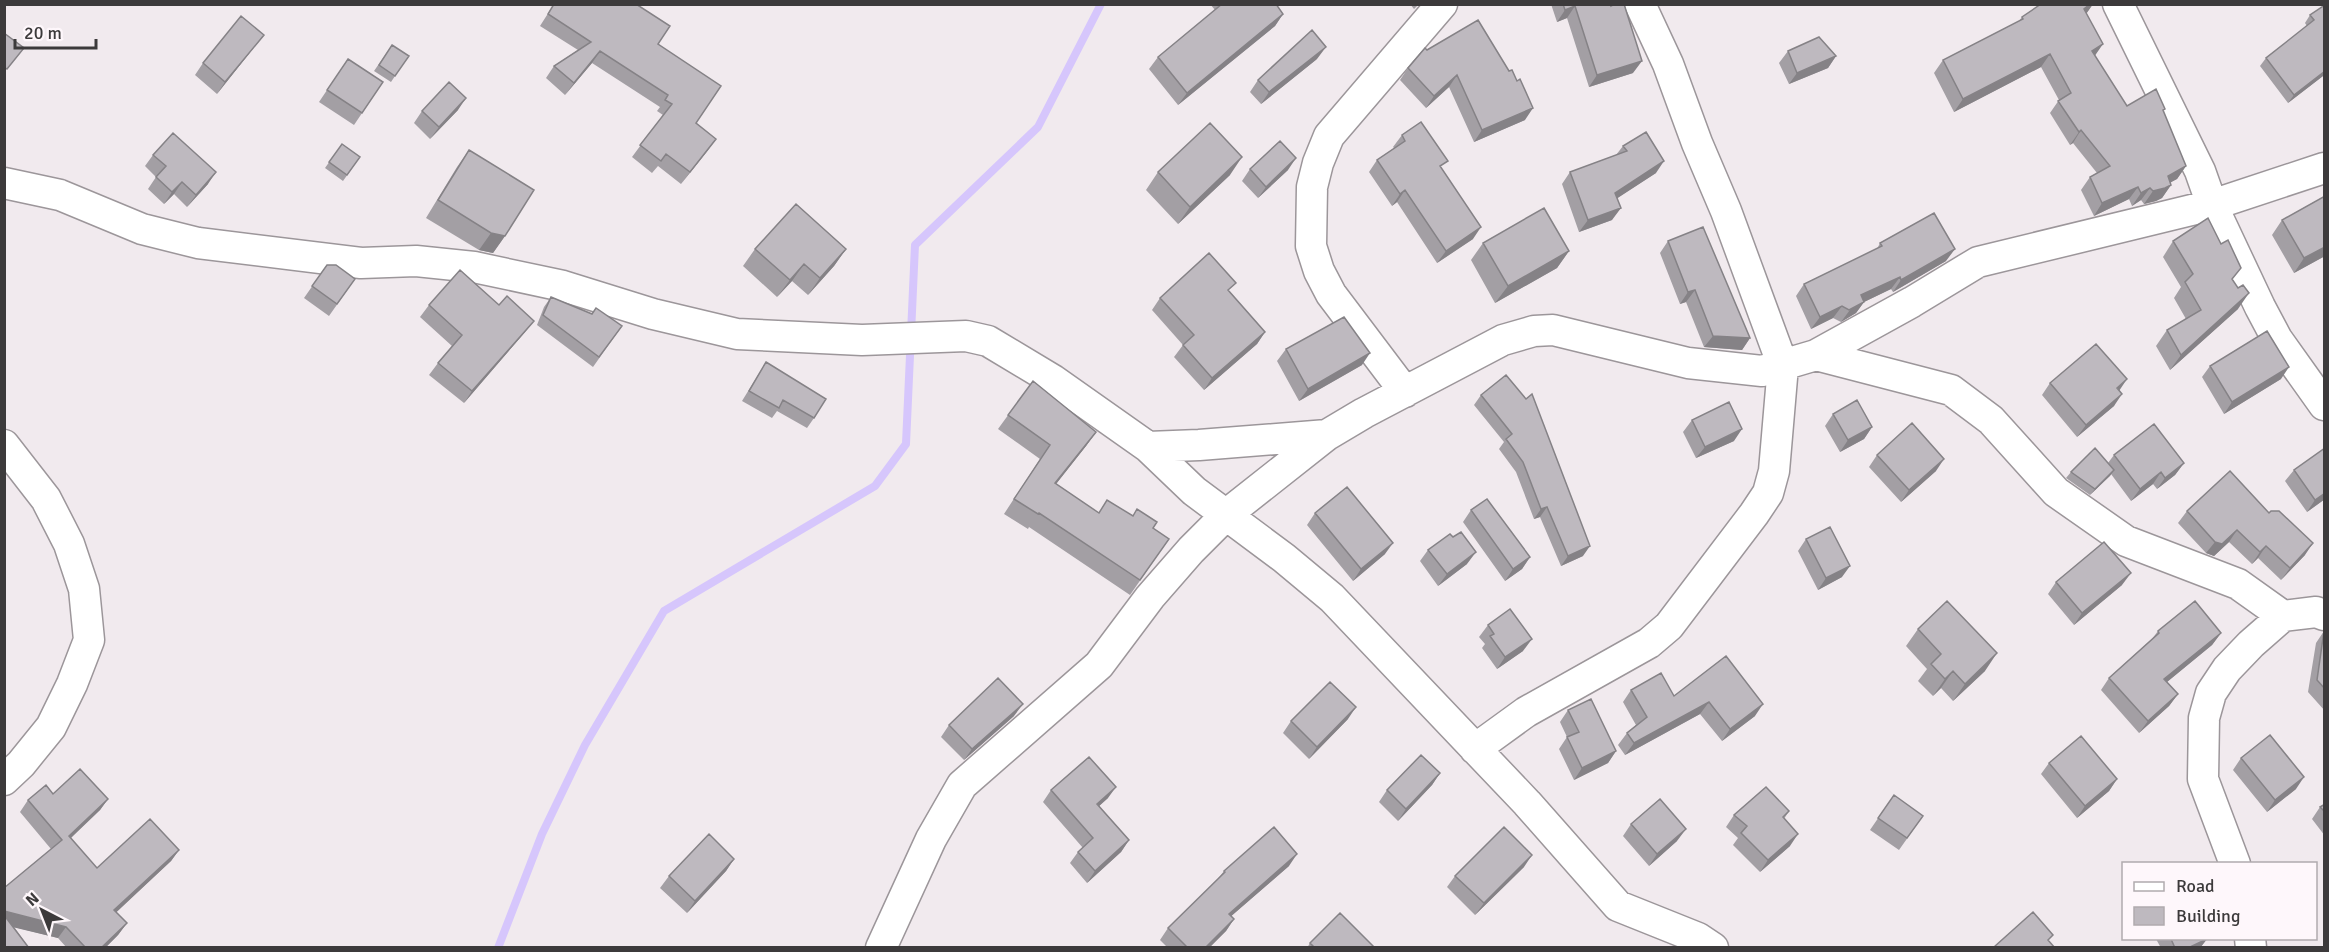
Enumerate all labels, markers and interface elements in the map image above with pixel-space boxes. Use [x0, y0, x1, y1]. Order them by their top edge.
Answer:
scale bar [15, 12, 96, 50]
text: 20 m [24, 22, 62, 44]
legend [2122, 862, 2317, 940]
text: Road [2176, 875, 2215, 897]
north arrow [12, 880, 72, 940]
text: N [22, 888, 43, 911]
text: Building [2176, 905, 2240, 927]

